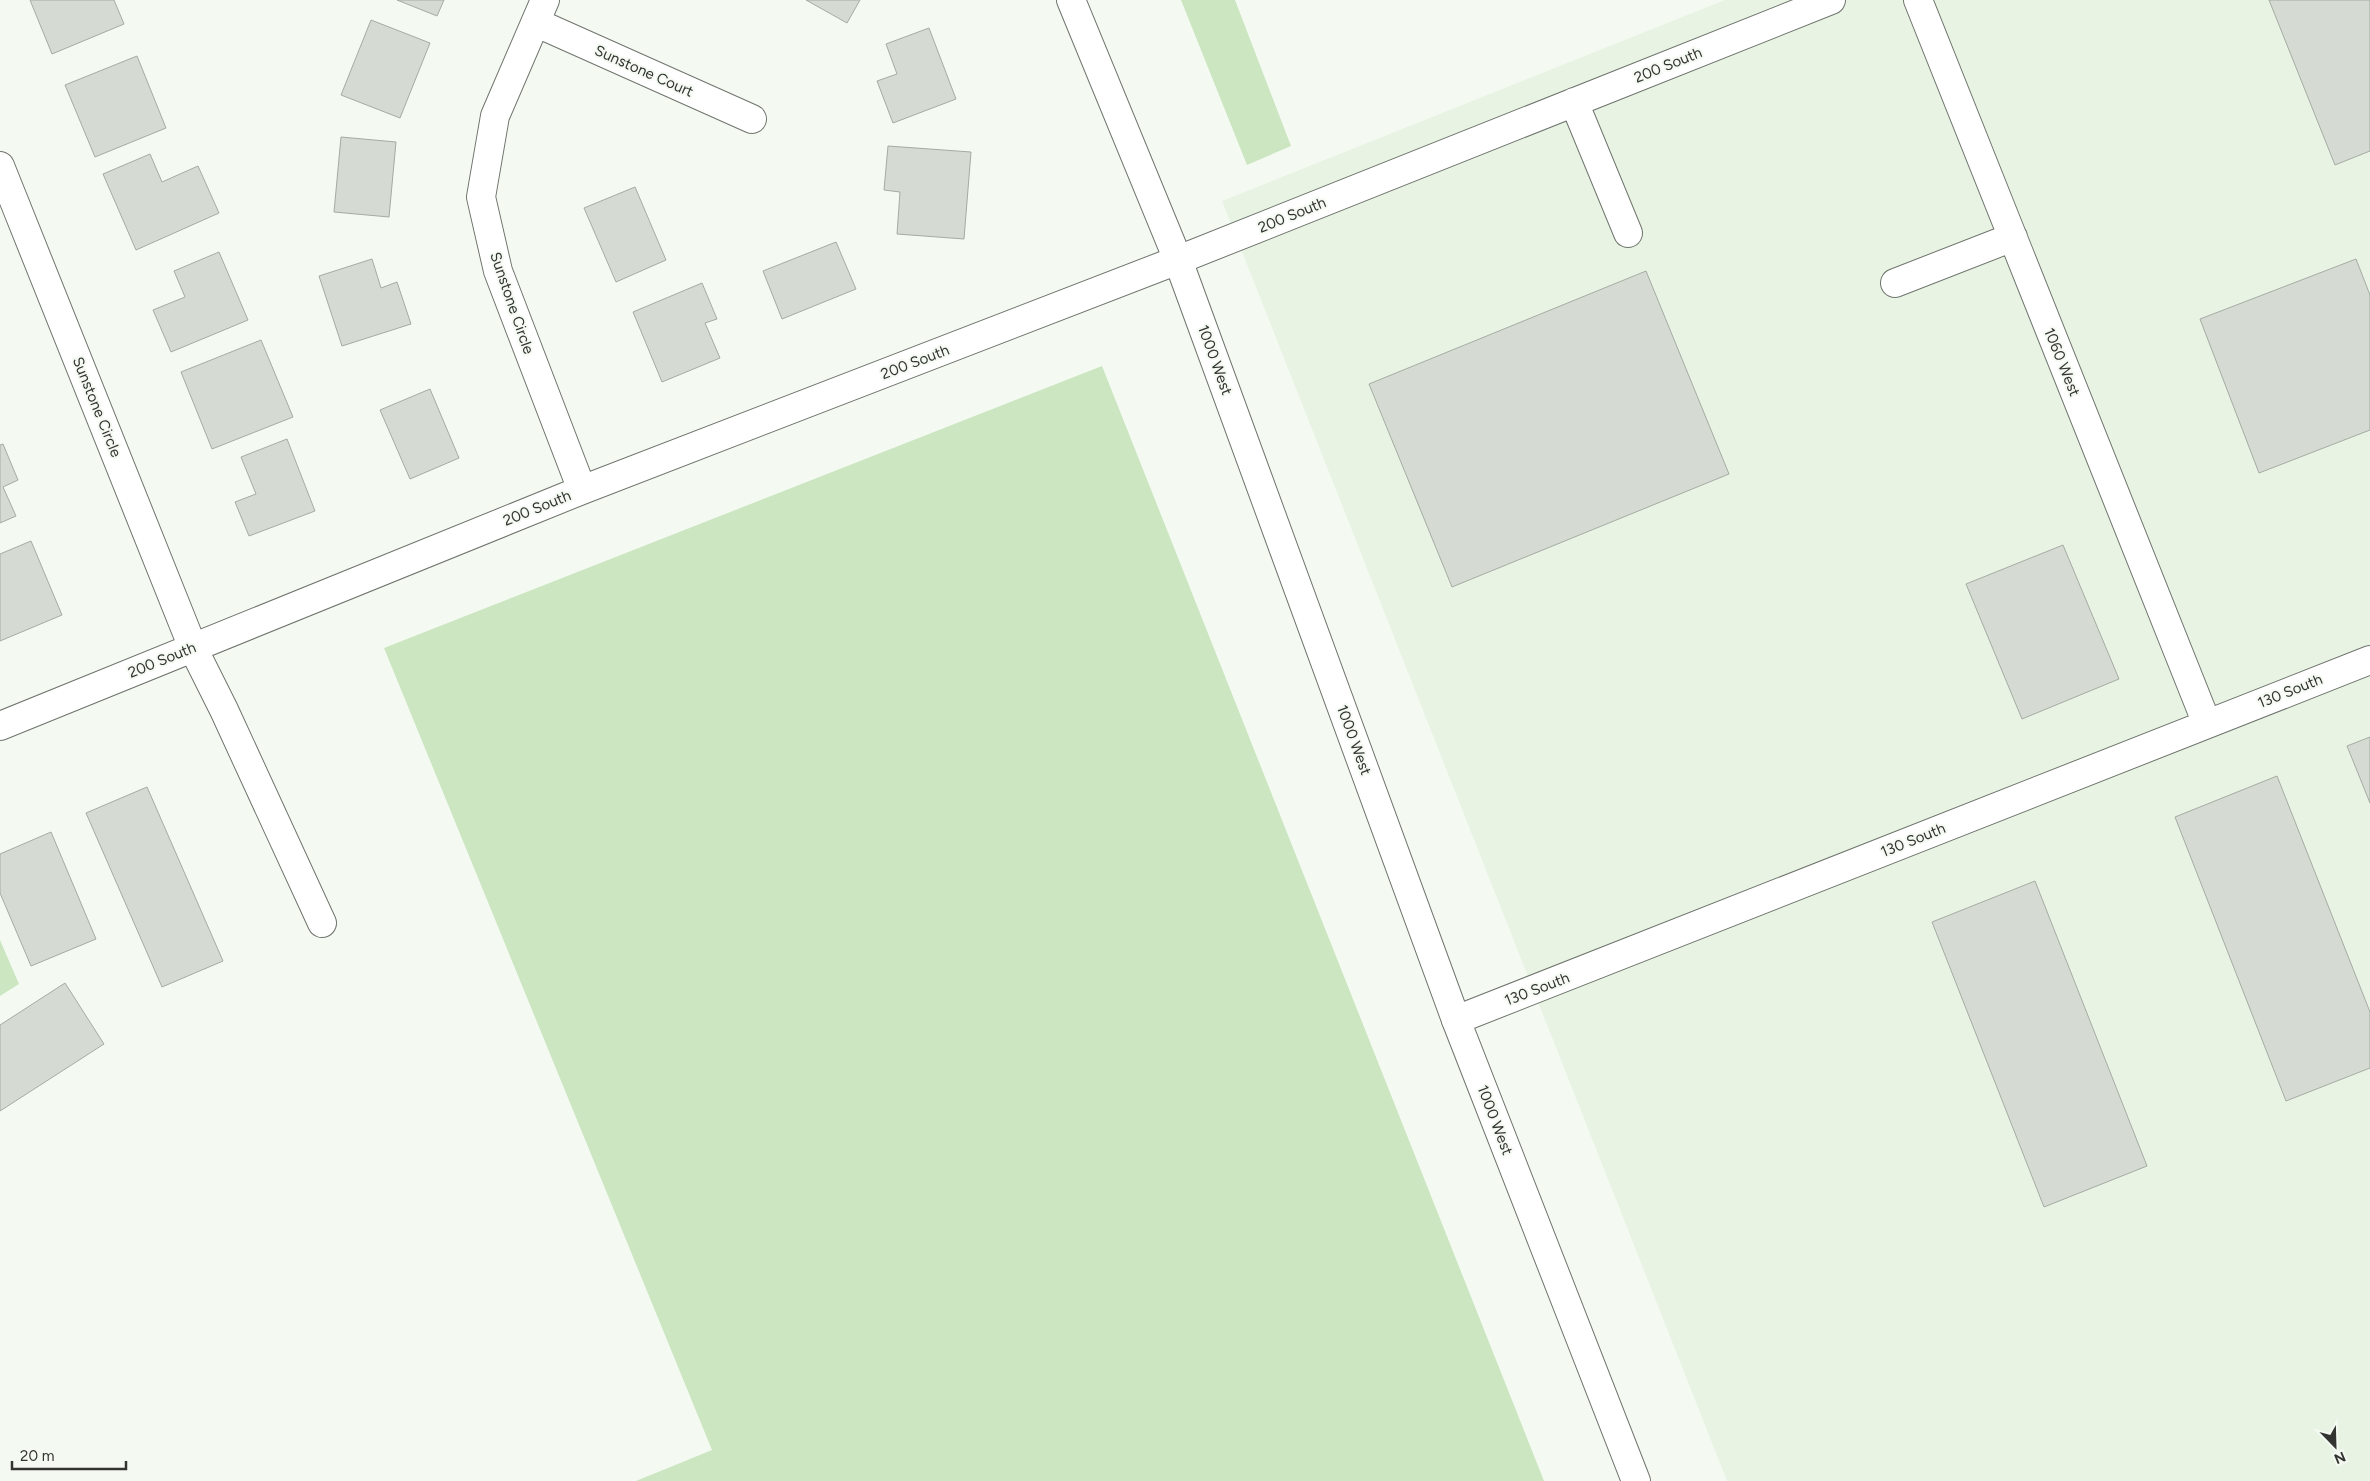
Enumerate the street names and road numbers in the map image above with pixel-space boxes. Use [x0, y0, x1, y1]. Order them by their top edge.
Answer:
street label: Sunstone Court [592, 41, 696, 101]
street label: 200 South [1631, 43, 1705, 87]
street label: 200 South [1255, 193, 1329, 237]
street label: Sunstone Circle [486, 250, 538, 356]
street label: 1000 West [1194, 322, 1236, 398]
street label: 1060 West [2040, 325, 2084, 399]
street label: 200 South [878, 341, 952, 383]
street label: Sunstone Circle [69, 354, 125, 460]
street label: 200 South [500, 486, 574, 530]
street label: 200 South [125, 638, 199, 682]
street label: 130 South [2255, 670, 2325, 712]
street label: 1000 West [1333, 702, 1375, 778]
street label: 130 South [1878, 819, 1948, 861]
street label: 130 South [1502, 968, 1572, 1010]
street label: 1000 West [1473, 1083, 1517, 1158]

